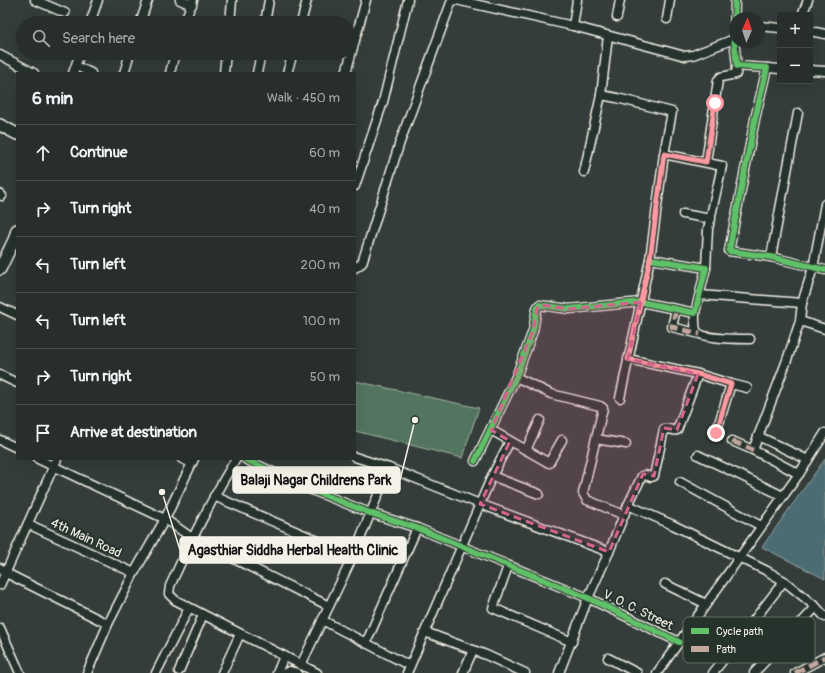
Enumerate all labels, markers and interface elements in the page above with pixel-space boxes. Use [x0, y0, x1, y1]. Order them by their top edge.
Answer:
north arrow [729, 12, 765, 48]
map controls [777, 12, 813, 84]
button: + [777, 12, 813, 48]
search box [16, 16, 356, 60]
icon: search [30, 27, 52, 49]
text: Search here [62, 29, 135, 48]
button: − [777, 48, 813, 84]
text: 6 min [32, 88, 73, 109]
text: Walk · 450 m [267, 90, 340, 106]
route start [706, 94, 724, 112]
icon: ahead [32, 142, 54, 164]
text: Continue [70, 143, 128, 162]
text: 60 m [309, 145, 340, 161]
icon: right [32, 198, 54, 220]
text: Turn right [70, 199, 131, 218]
text: 40 m [309, 201, 340, 217]
icon: left [32, 254, 54, 276]
text: Turn left [70, 255, 126, 274]
text: 200 m [301, 257, 340, 273]
icon: left [32, 310, 54, 332]
text: Turn left [70, 311, 126, 330]
text: 100 m [303, 313, 340, 329]
icon: right [32, 366, 54, 388]
text: Turn right [70, 367, 131, 386]
text: 50 m [310, 369, 340, 385]
icon: arrive [32, 422, 54, 444]
text: Arrive at destination [70, 423, 197, 442]
route end [707, 424, 725, 442]
callout: Balaji Nagar Childrens Park [233, 467, 400, 493]
text: Balaji Nagar Childrens Park [240, 472, 392, 489]
street label: 4th Main Road [48, 515, 124, 561]
callout: Agasthiar Siddha Herbal Health Clinic [180, 537, 406, 563]
text: Agasthiar Siddha Herbal Health Clinic [188, 542, 398, 559]
street label: V. O. C. Street [600, 586, 676, 634]
legend [683, 617, 815, 663]
text: Cycle path [716, 625, 763, 638]
text: Path [716, 643, 736, 656]

